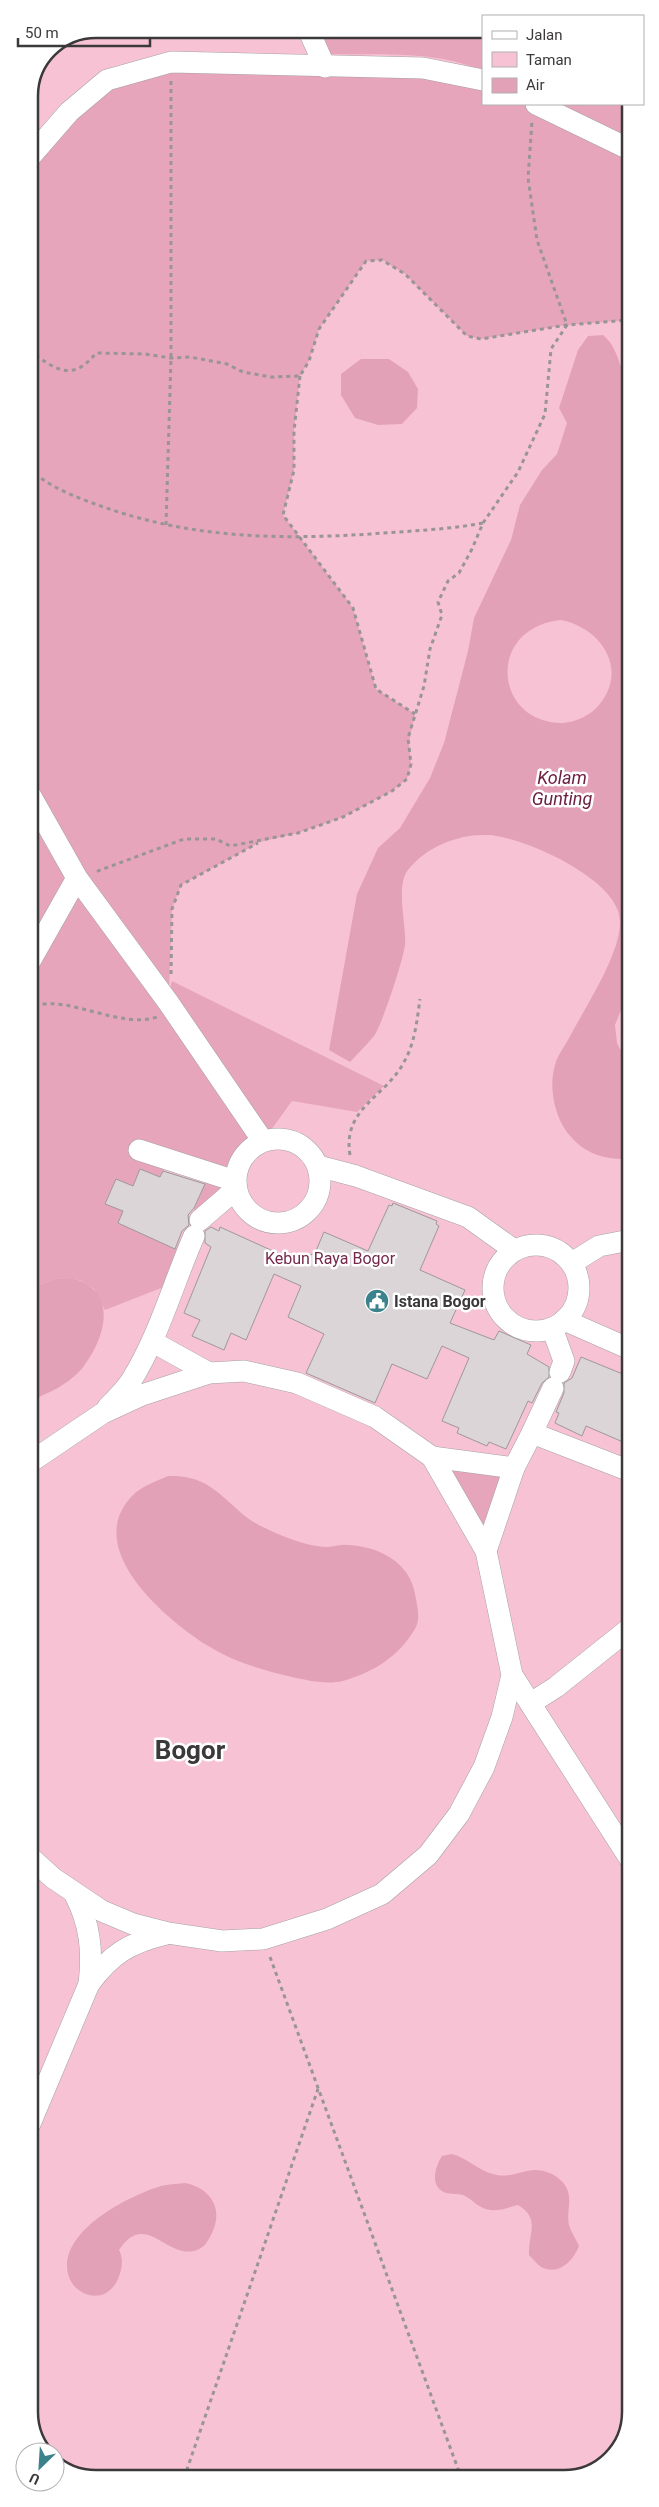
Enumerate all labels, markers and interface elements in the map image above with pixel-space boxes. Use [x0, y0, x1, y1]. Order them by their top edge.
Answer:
scale bar [18, 15, 150, 47]
legend [482, 15, 644, 105]
text: 50 m [25, 24, 59, 42]
text: Jalan [526, 26, 563, 44]
text: Taman [526, 51, 572, 69]
text: Air [526, 76, 545, 94]
water label: Kolam Gunting [532, 767, 592, 809]
park label: Kebun Raya Bogor [265, 1249, 396, 1268]
public building icon: Istana Bogor [364, 1288, 390, 1314]
place label: Istana Bogor [394, 1292, 486, 1311]
district label: Bogor [155, 1735, 226, 1765]
north arrow [15, 2442, 65, 2492]
text: U [27, 2470, 42, 2488]

